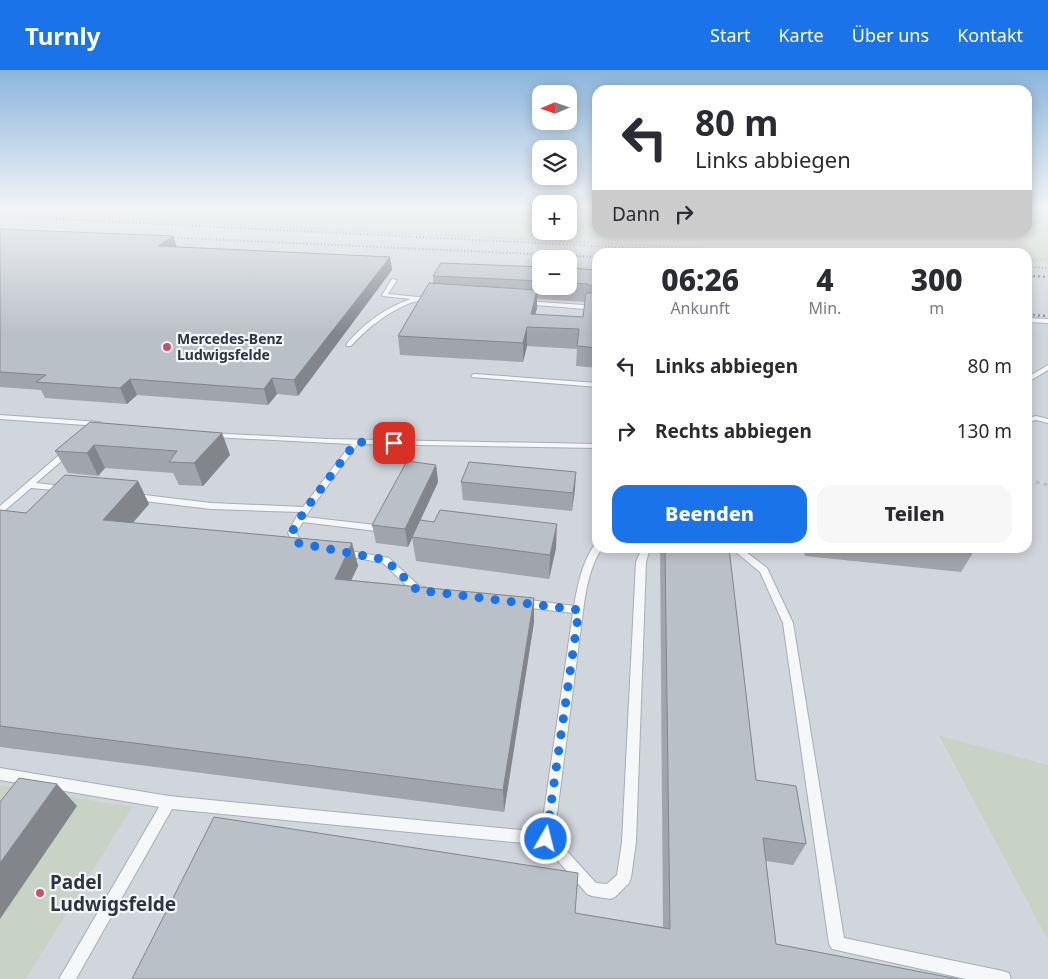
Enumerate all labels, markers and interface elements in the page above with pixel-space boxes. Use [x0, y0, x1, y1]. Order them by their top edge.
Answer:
text: Turnly [25, 19, 100, 52]
text: Start [710, 23, 750, 47]
text: Karte [778, 23, 824, 47]
text: Über uns [852, 23, 929, 47]
text: Kontakt [957, 23, 1023, 47]
north arrow [532, 85, 578, 130]
map controls [532, 85, 577, 295]
text: 80 m [695, 99, 778, 146]
icon: left [612, 105, 677, 170]
button: layers [532, 140, 577, 185]
text: Links abbiegen [695, 144, 851, 174]
button: + [532, 195, 577, 240]
icon: right [670, 200, 698, 228]
text: Dann [612, 201, 660, 227]
button: − [532, 250, 577, 295]
text: 06:26 [661, 259, 739, 300]
text: 4 [816, 259, 834, 300]
text: 300 [911, 259, 963, 300]
text: Ankunft [670, 297, 730, 319]
text: Min. [809, 297, 841, 319]
text: m [929, 297, 944, 319]
place label: Mercedes-Benz Ludwigsfelde [177, 329, 283, 364]
marker: Mercedes-Benz Ludwigsfelde [161, 341, 173, 353]
icon: left [612, 352, 640, 380]
text: Links abbiegen [655, 353, 798, 379]
text: 80 m [968, 353, 1012, 379]
icon: right [612, 417, 640, 445]
text: Rechts abbiegen [655, 418, 812, 444]
text: 130 m [957, 418, 1012, 444]
pin [373, 422, 415, 464]
icon: arrive [380, 429, 408, 457]
button: Beenden [612, 485, 807, 543]
button: Teilen [817, 485, 1012, 543]
position arrow [519, 812, 571, 864]
place label: Padel Ludwigsfelde [50, 869, 176, 917]
marker: Padel Ludwigsfelde [34, 887, 46, 899]

